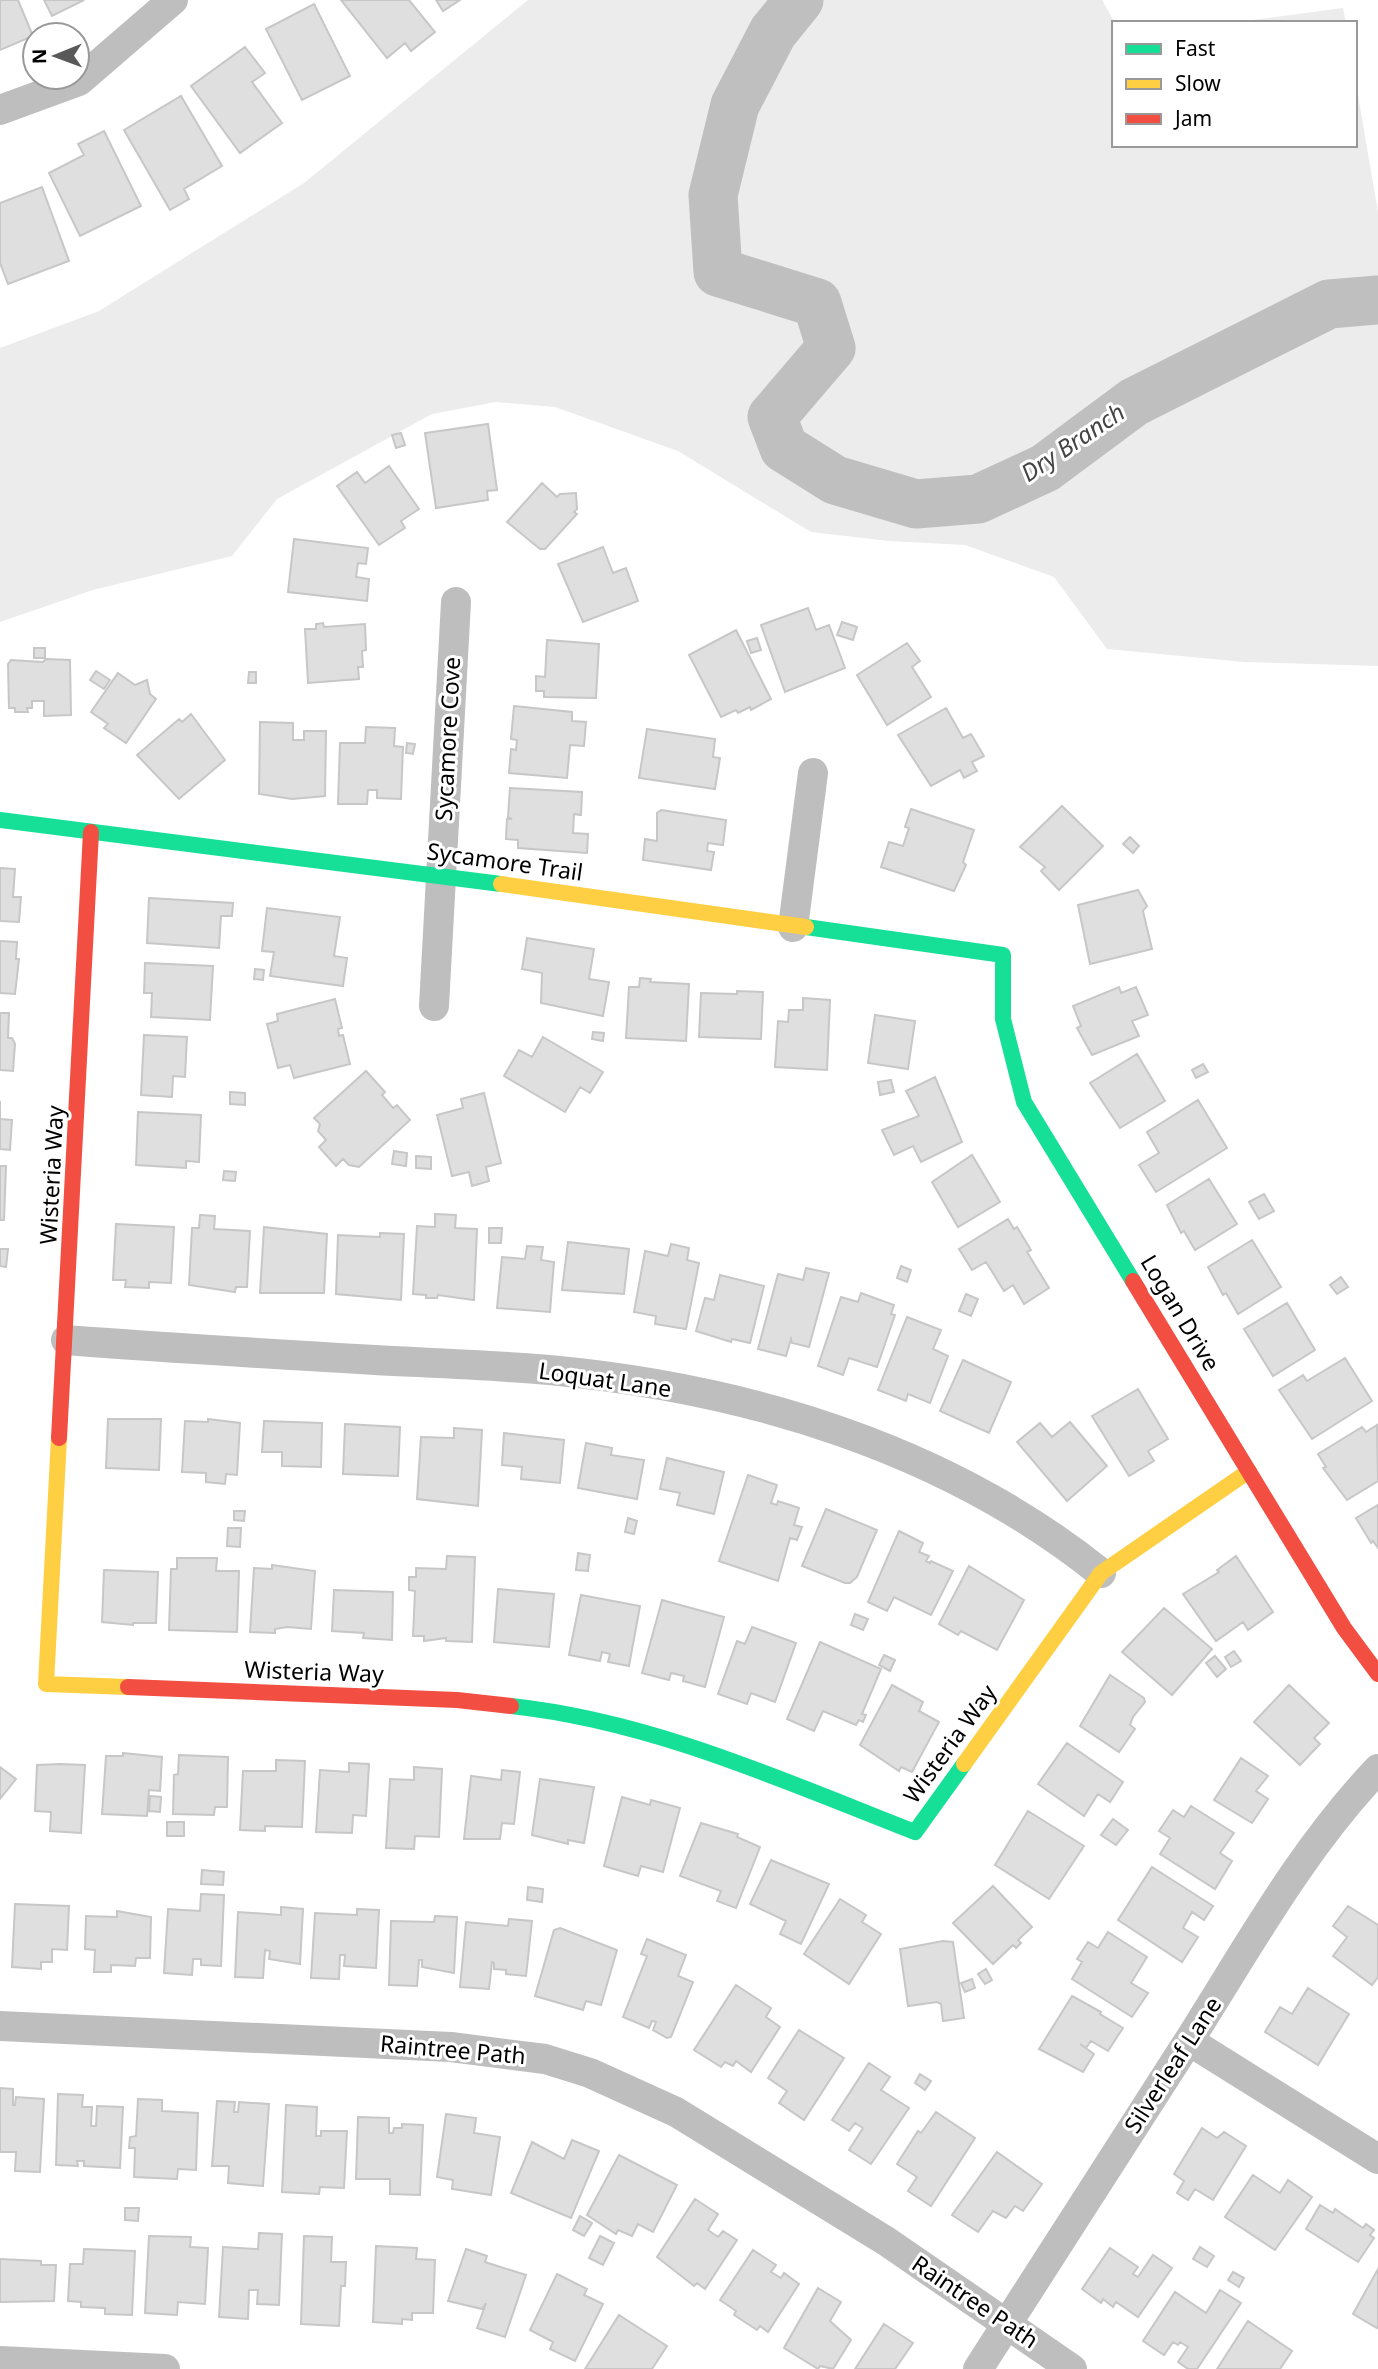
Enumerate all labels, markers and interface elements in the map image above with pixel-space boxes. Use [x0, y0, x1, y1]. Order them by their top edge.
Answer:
north arrow [21, 21, 91, 91]
legend [1112, 21, 1357, 147]
text: Fast [1175, 34, 1216, 62]
text: N [26, 48, 52, 64]
text: Slow [1175, 69, 1221, 97]
text: Jam [1173, 104, 1212, 132]
water label: Dry Branch [1014, 395, 1131, 489]
street label: Sycamore Cove [427, 656, 467, 822]
street label: Sycamore Trail [425, 834, 585, 888]
street label: Wisteria Way [31, 1104, 71, 1245]
street label: Logan Drive [1134, 1248, 1228, 1376]
street label: Loquat Lane [537, 1354, 674, 1404]
street label: Wisteria Way [244, 1653, 385, 1689]
street label: Wisteria Way [895, 1677, 1003, 1809]
street label: Silverleaf Lane [1116, 1990, 1228, 2139]
street label: Raintree Path [379, 2027, 527, 2071]
street label: Raintree Path [906, 2247, 1045, 2355]

